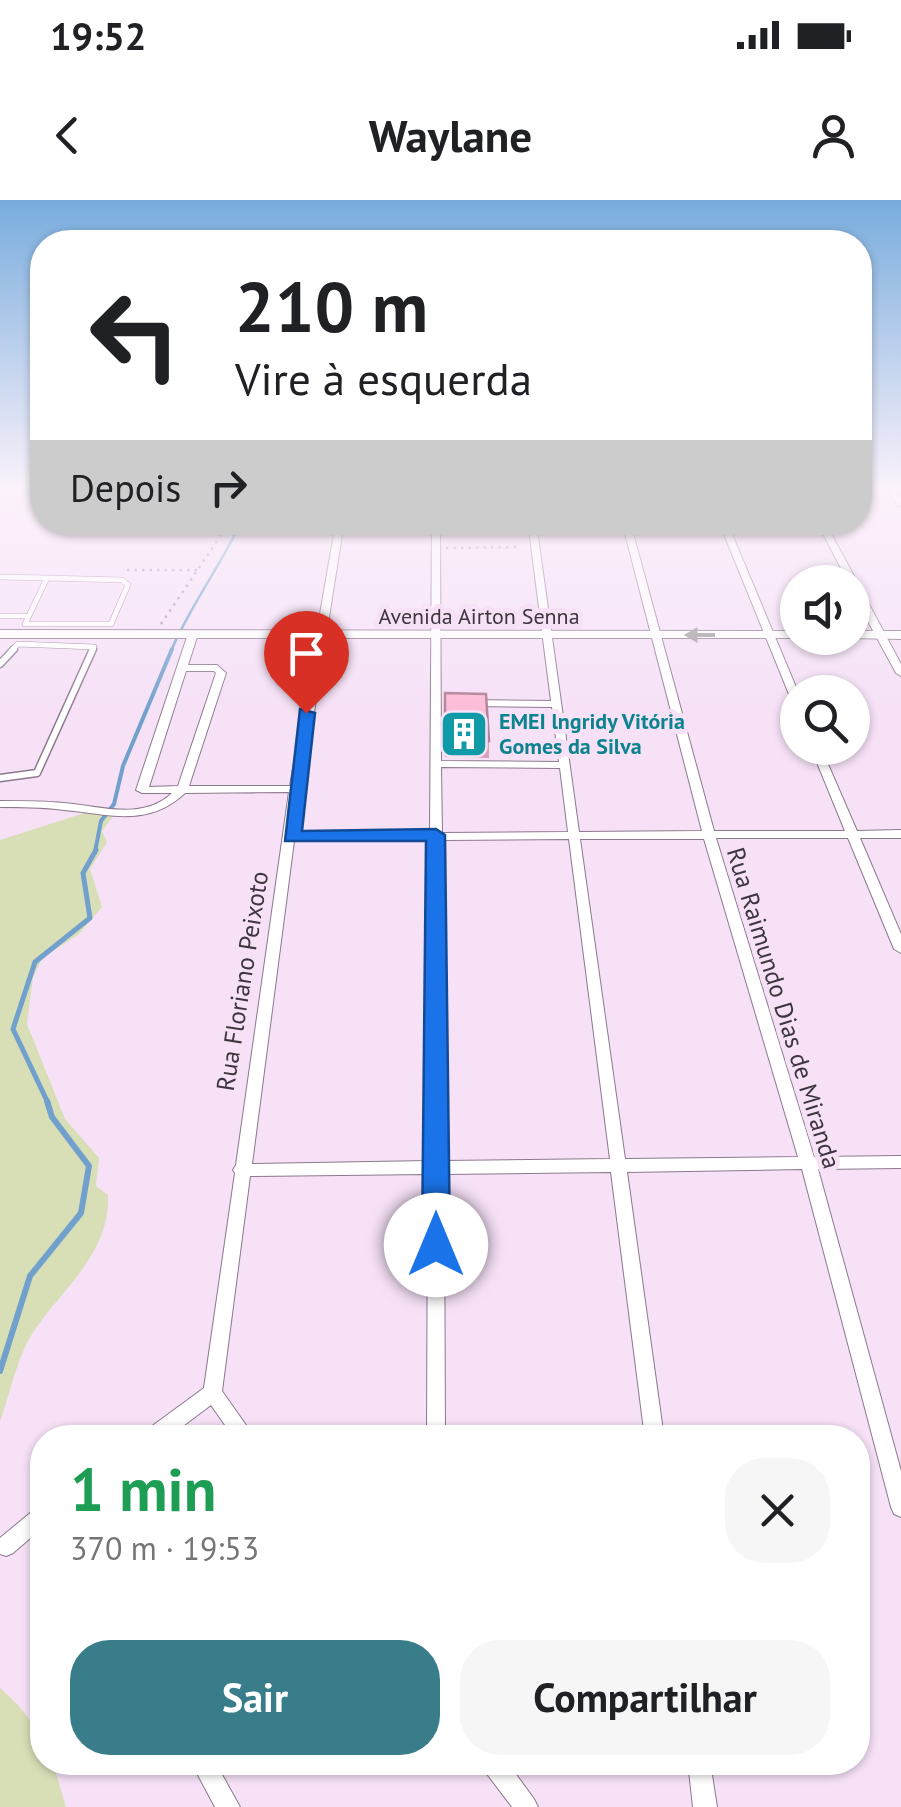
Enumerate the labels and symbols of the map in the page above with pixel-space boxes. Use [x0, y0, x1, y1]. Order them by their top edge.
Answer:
street label: Avenida Airton Senna [378, 602, 580, 630]
pin [264, 611, 349, 714]
one-way arrow [684, 628, 716, 644]
place label: EMEI lngridy Vitória Gomes da Silva [499, 707, 685, 760]
building icon: EMEI lngridy Vitória Gomes da Silva [438, 708, 490, 760]
street label: Rua Raimundo Dias de Miranda [720, 843, 848, 1173]
street label: Rua Floriano Peixoto [209, 869, 275, 1093]
position arrow [384, 1193, 488, 1297]

